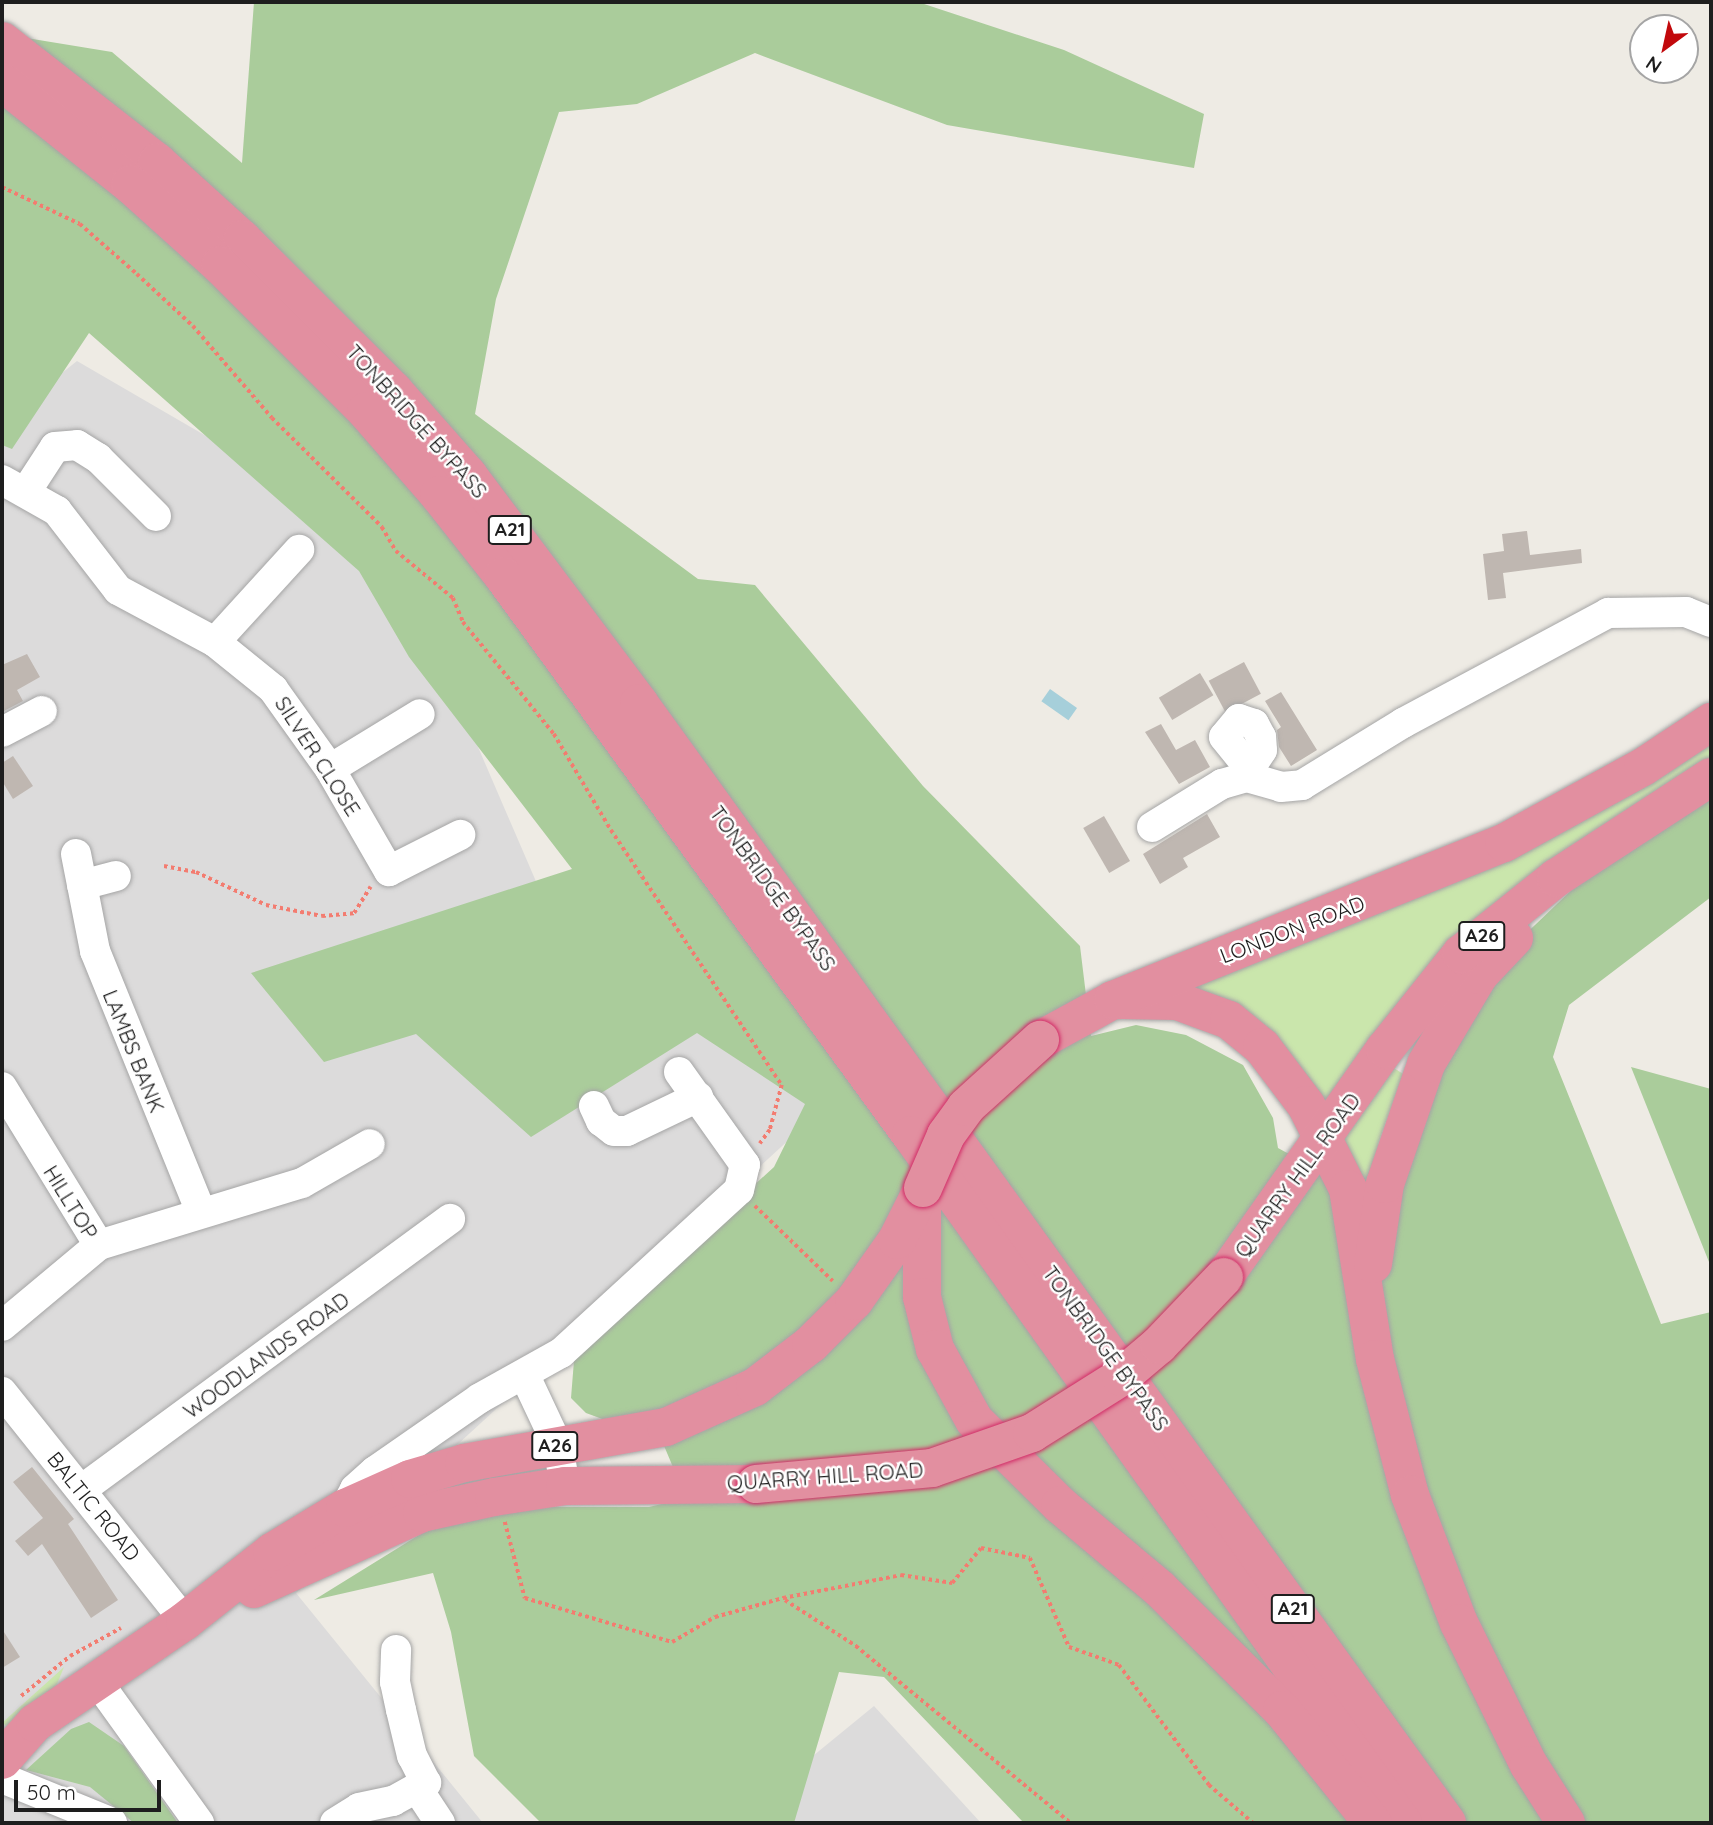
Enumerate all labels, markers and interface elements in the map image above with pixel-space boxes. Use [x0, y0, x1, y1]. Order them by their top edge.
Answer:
north arrow [1629, 14, 1699, 84]
text: N [1641, 51, 1666, 79]
street label: TONBRIDGE BYPASS [341, 339, 493, 503]
road number: A21 [487, 514, 533, 545]
street label: SILVER CLOSE [270, 692, 366, 820]
street label: TONBRIDGE BYPASS [705, 801, 841, 975]
street label: LONDON ROAD [1216, 890, 1368, 968]
road number: A26 [1458, 920, 1506, 952]
street label: LAMBS BANK [98, 986, 170, 1116]
street label: QUARRY HILL ROAD [1229, 1088, 1365, 1262]
street label: HILLTOP [38, 1160, 104, 1244]
street label: TONBRIDGE BYPASS [1038, 1261, 1174, 1435]
street label: WOODLANDS ROAD [178, 1286, 354, 1424]
road number: A26 [530, 1430, 580, 1462]
street label: BALTIC ROAD [42, 1446, 146, 1566]
street label: QUARRY HILL ROAD [726, 1457, 924, 1495]
road number: A21 [1270, 1594, 1316, 1624]
scale bar [18, 1766, 164, 1810]
text: 50 m [27, 1779, 76, 1805]

